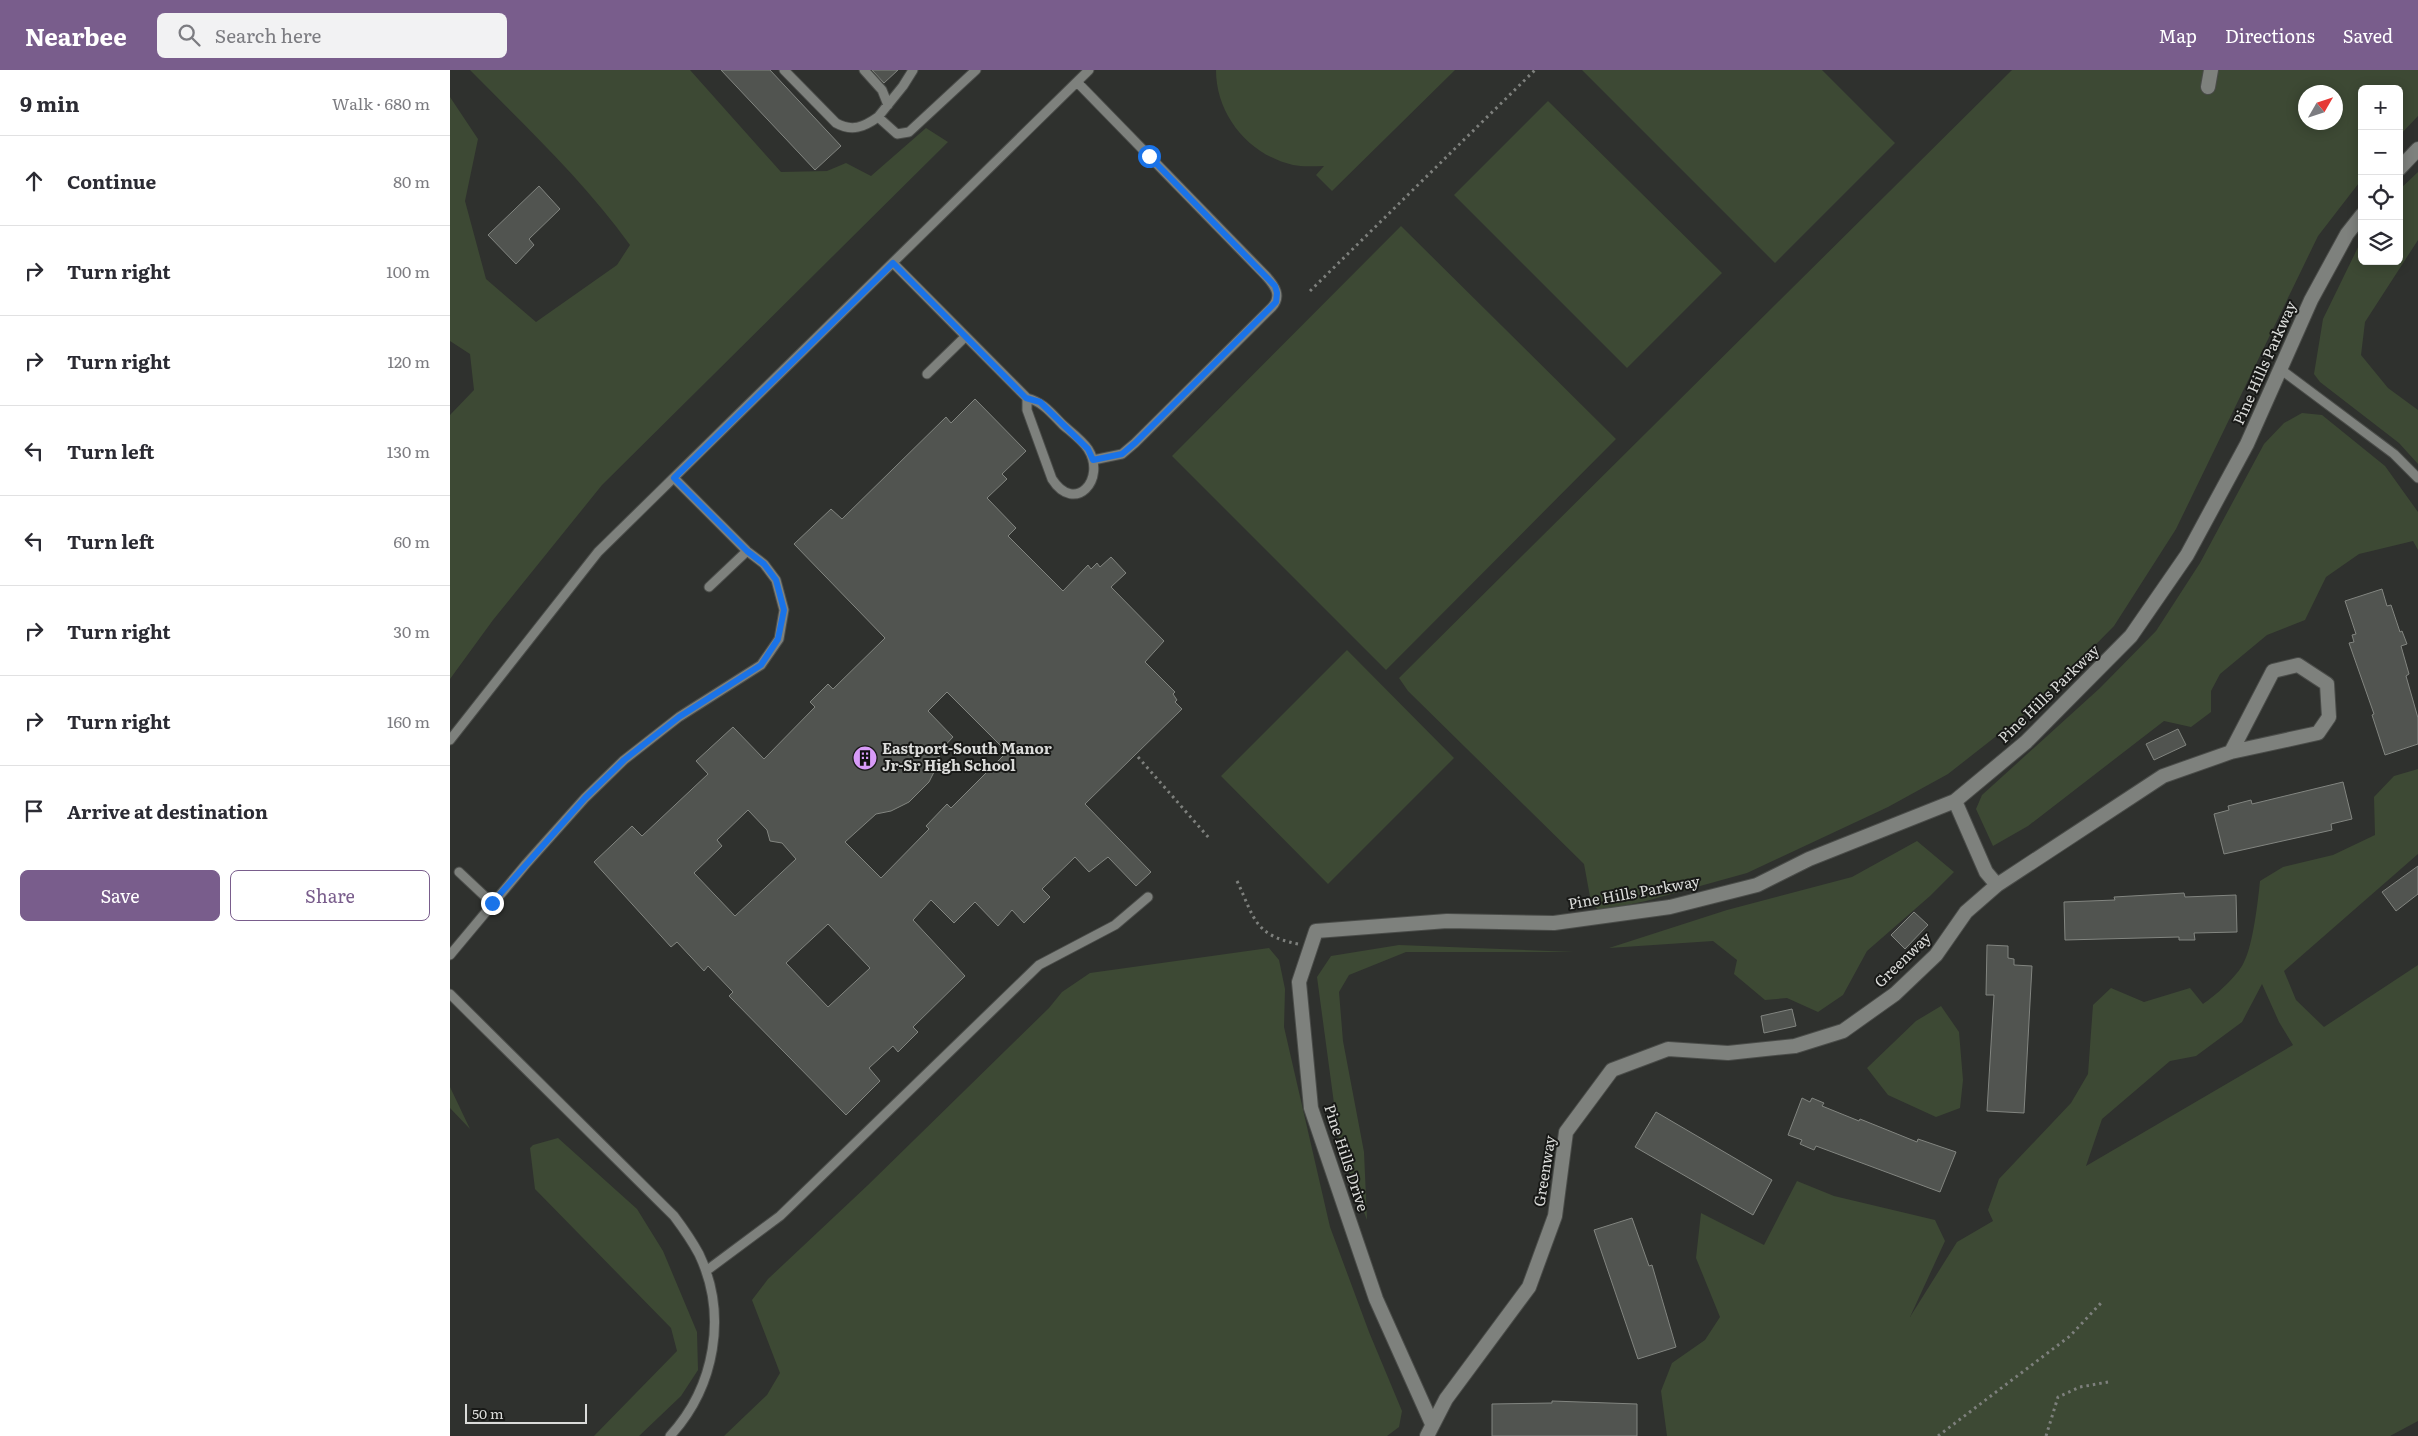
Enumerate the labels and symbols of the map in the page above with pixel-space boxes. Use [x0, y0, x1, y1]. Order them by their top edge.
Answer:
north arrow [2298, 85, 2343, 130]
route start [1138, 145, 1161, 168]
street label: Pine Hills Parkway [2226, 296, 2301, 428]
street label: Pine Hills Parkway [1992, 638, 2104, 748]
place label: Eastport-South Manor Jr-Sr High School [882, 736, 1052, 776]
building icon: Eastport-South Manor Jr-Sr High School [852, 745, 878, 771]
street label: Pine Hills Parkway [1566, 869, 1702, 914]
route end [481, 892, 504, 915]
street label: Greenway [1868, 926, 1936, 992]
street label: Pine Hills Drive [1319, 1101, 1376, 1214]
street label: Greenway [1527, 1133, 1561, 1208]
scale bar [465, 1401, 588, 1424]

